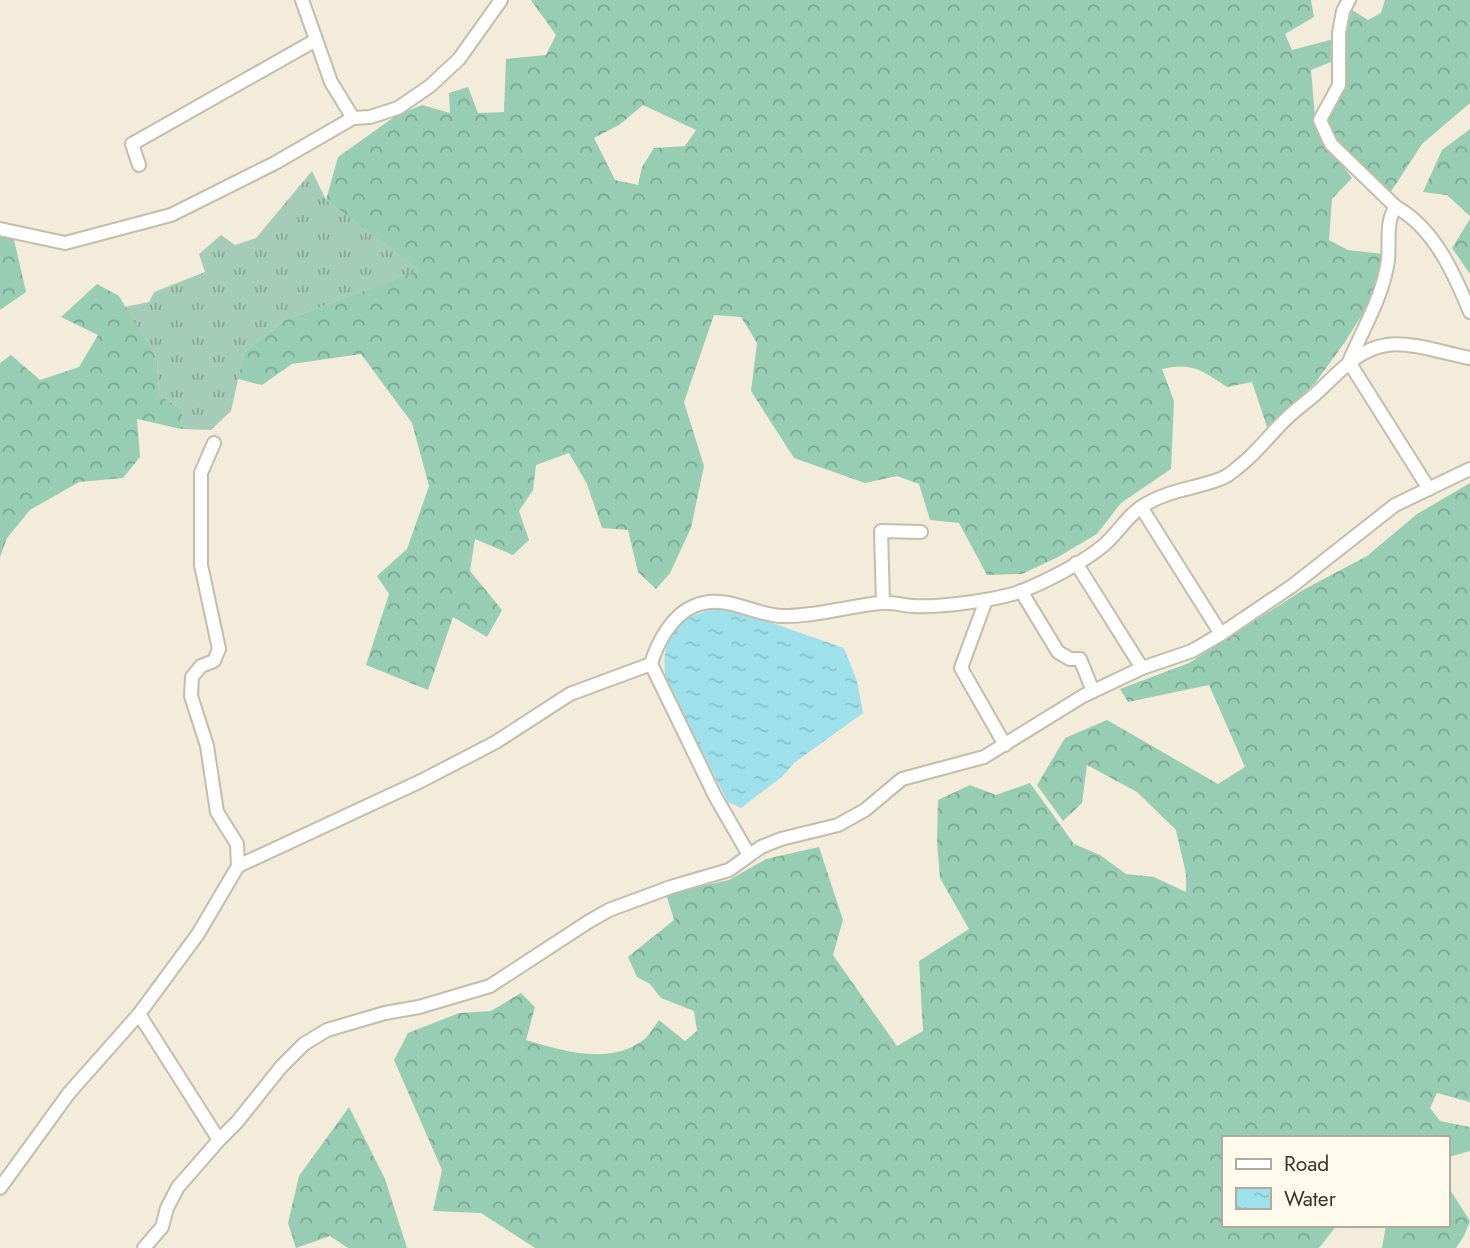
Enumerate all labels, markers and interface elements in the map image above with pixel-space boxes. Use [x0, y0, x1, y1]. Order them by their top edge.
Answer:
legend [1222, 1136, 1449, 1227]
text: Road [1284, 1149, 1329, 1179]
text: Water [1284, 1184, 1337, 1214]

